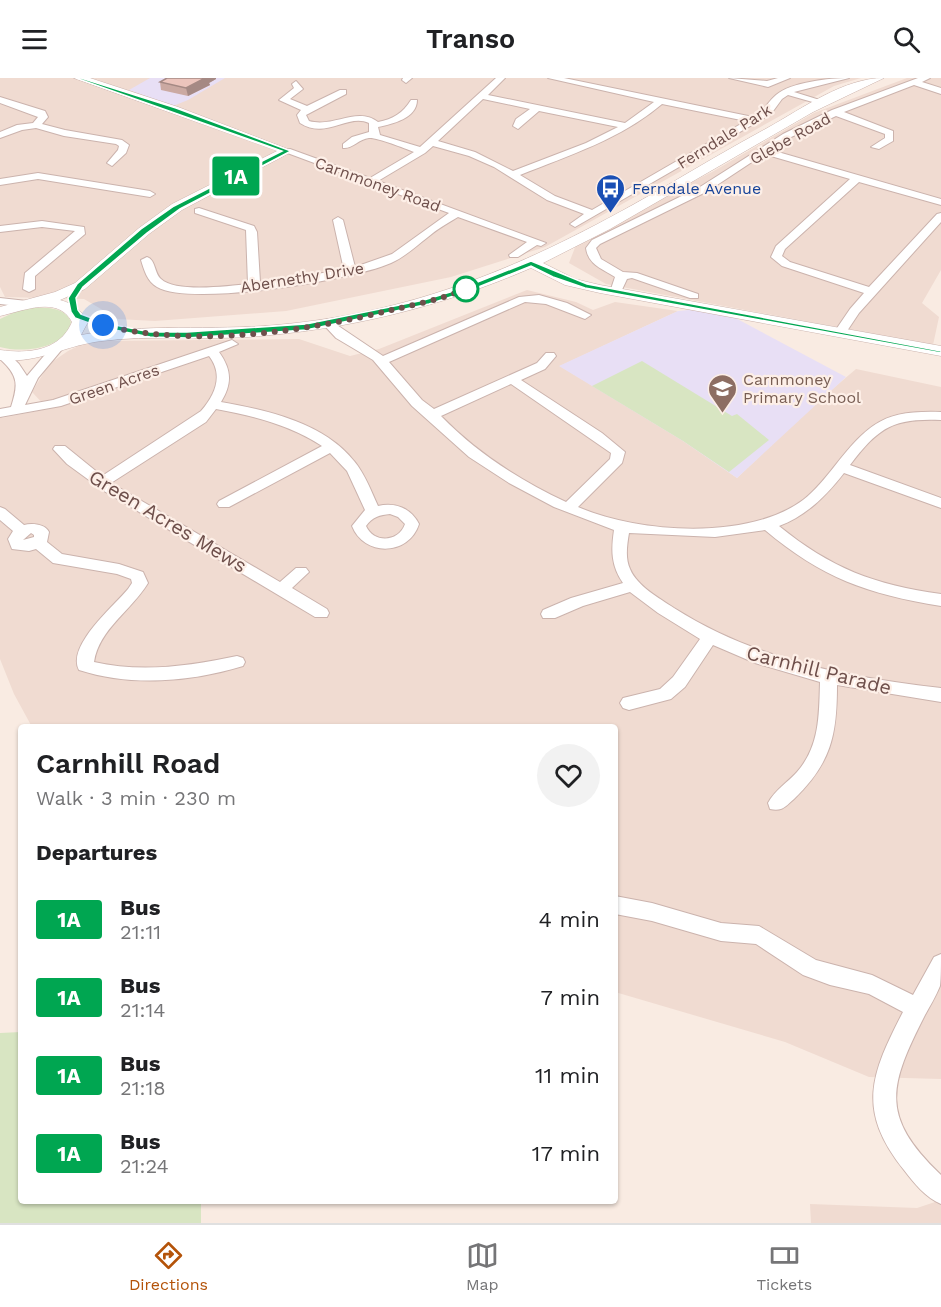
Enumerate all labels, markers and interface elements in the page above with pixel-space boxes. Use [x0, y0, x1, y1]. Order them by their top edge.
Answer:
icon: menu [18, 23, 51, 56]
text: Transo [426, 23, 515, 55]
icon: search [890, 23, 923, 56]
street label: Ferndale Park [674, 100, 775, 173]
street label: Glebe Road [746, 108, 834, 168]
street label: Carnmoney Road [312, 153, 443, 216]
line badge: 1A [209, 156, 263, 196]
text: 1A [224, 164, 248, 189]
bus stop icon: Ferndale Avenue [595, 172, 627, 214]
place label: Ferndale Avenue [632, 179, 761, 198]
street label: Abernethy Drive [239, 258, 365, 297]
unlabelled marker [453, 276, 479, 302]
your location [88, 310, 118, 340]
street label: Green Acres [66, 360, 162, 409]
place label: Carnmoney Primary School [743, 370, 861, 407]
school or university icon: Carnmoney Primary School [706, 372, 738, 414]
street label: Green Acres Mews [85, 464, 251, 578]
street label: Carnhill Parade [744, 640, 894, 700]
button: heart [537, 744, 600, 807]
text: Carnhill Road [36, 747, 220, 780]
text: Walk · 3 min · 230 m [36, 786, 236, 810]
text: Departures [36, 840, 157, 865]
text: Bus [120, 895, 160, 920]
text: 1A [57, 907, 81, 932]
text: 4 min [539, 907, 600, 932]
text: 21:11 [120, 920, 161, 944]
text: Bus [120, 973, 160, 998]
text: 1A [57, 985, 81, 1010]
text: 7 min [540, 985, 600, 1010]
text: 21:14 [120, 998, 165, 1022]
text: Bus [120, 1051, 160, 1076]
text: 1A [57, 1063, 81, 1088]
text: 11 min [535, 1063, 600, 1088]
text: 21:18 [120, 1076, 166, 1100]
text: Bus [120, 1129, 160, 1154]
text: 1A [57, 1141, 81, 1166]
text: 17 min [532, 1141, 600, 1166]
text: 21:24 [120, 1154, 169, 1178]
tab: Directions [129, 1239, 208, 1294]
tab: Map [466, 1239, 499, 1294]
tab: Tickets [757, 1239, 812, 1294]

